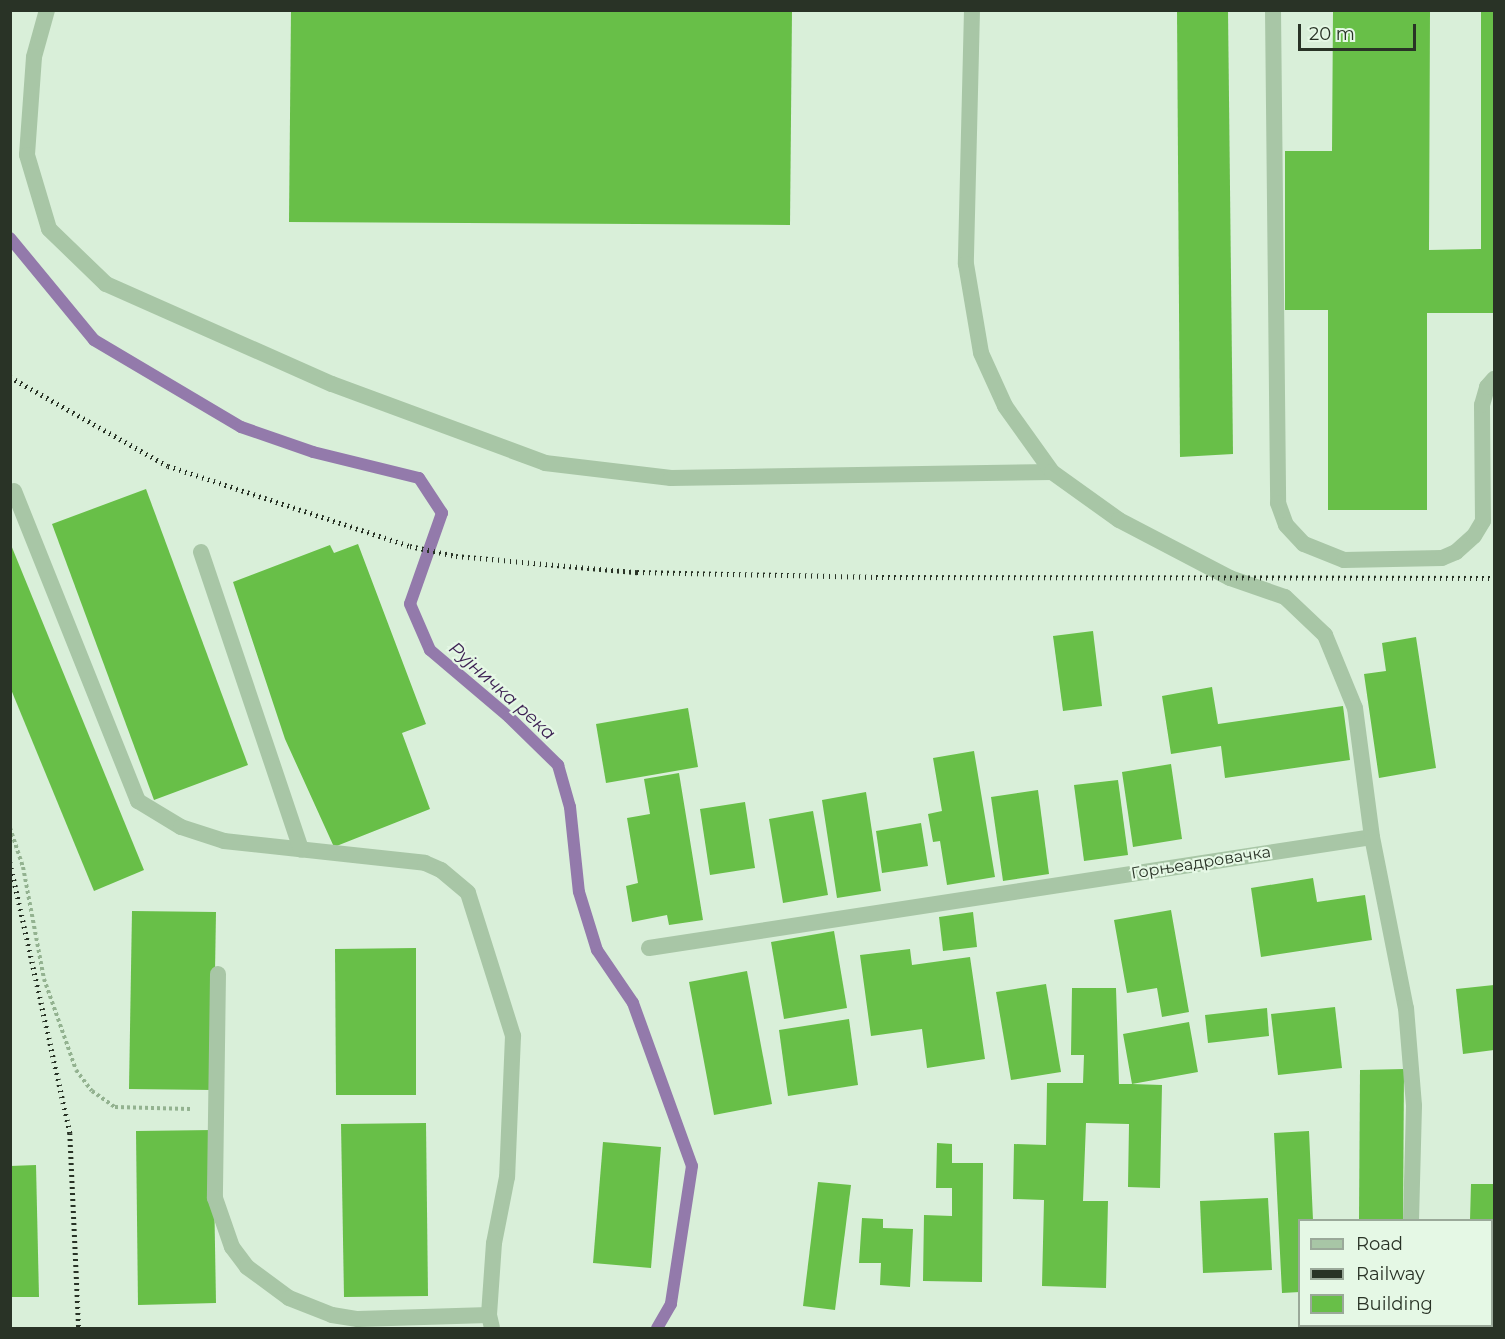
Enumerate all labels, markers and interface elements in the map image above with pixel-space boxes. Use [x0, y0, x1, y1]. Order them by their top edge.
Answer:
scale bar [1301, 12, 1420, 50]
text: 20 m [1309, 23, 1355, 45]
water label: Рујничка река [444, 637, 560, 745]
street label: Горњеадровачка [1130, 842, 1272, 884]
legend [1298, 1219, 1493, 1327]
text: Road [1356, 1233, 1403, 1255]
text: Railway [1356, 1263, 1425, 1285]
text: Building [1356, 1293, 1433, 1315]

